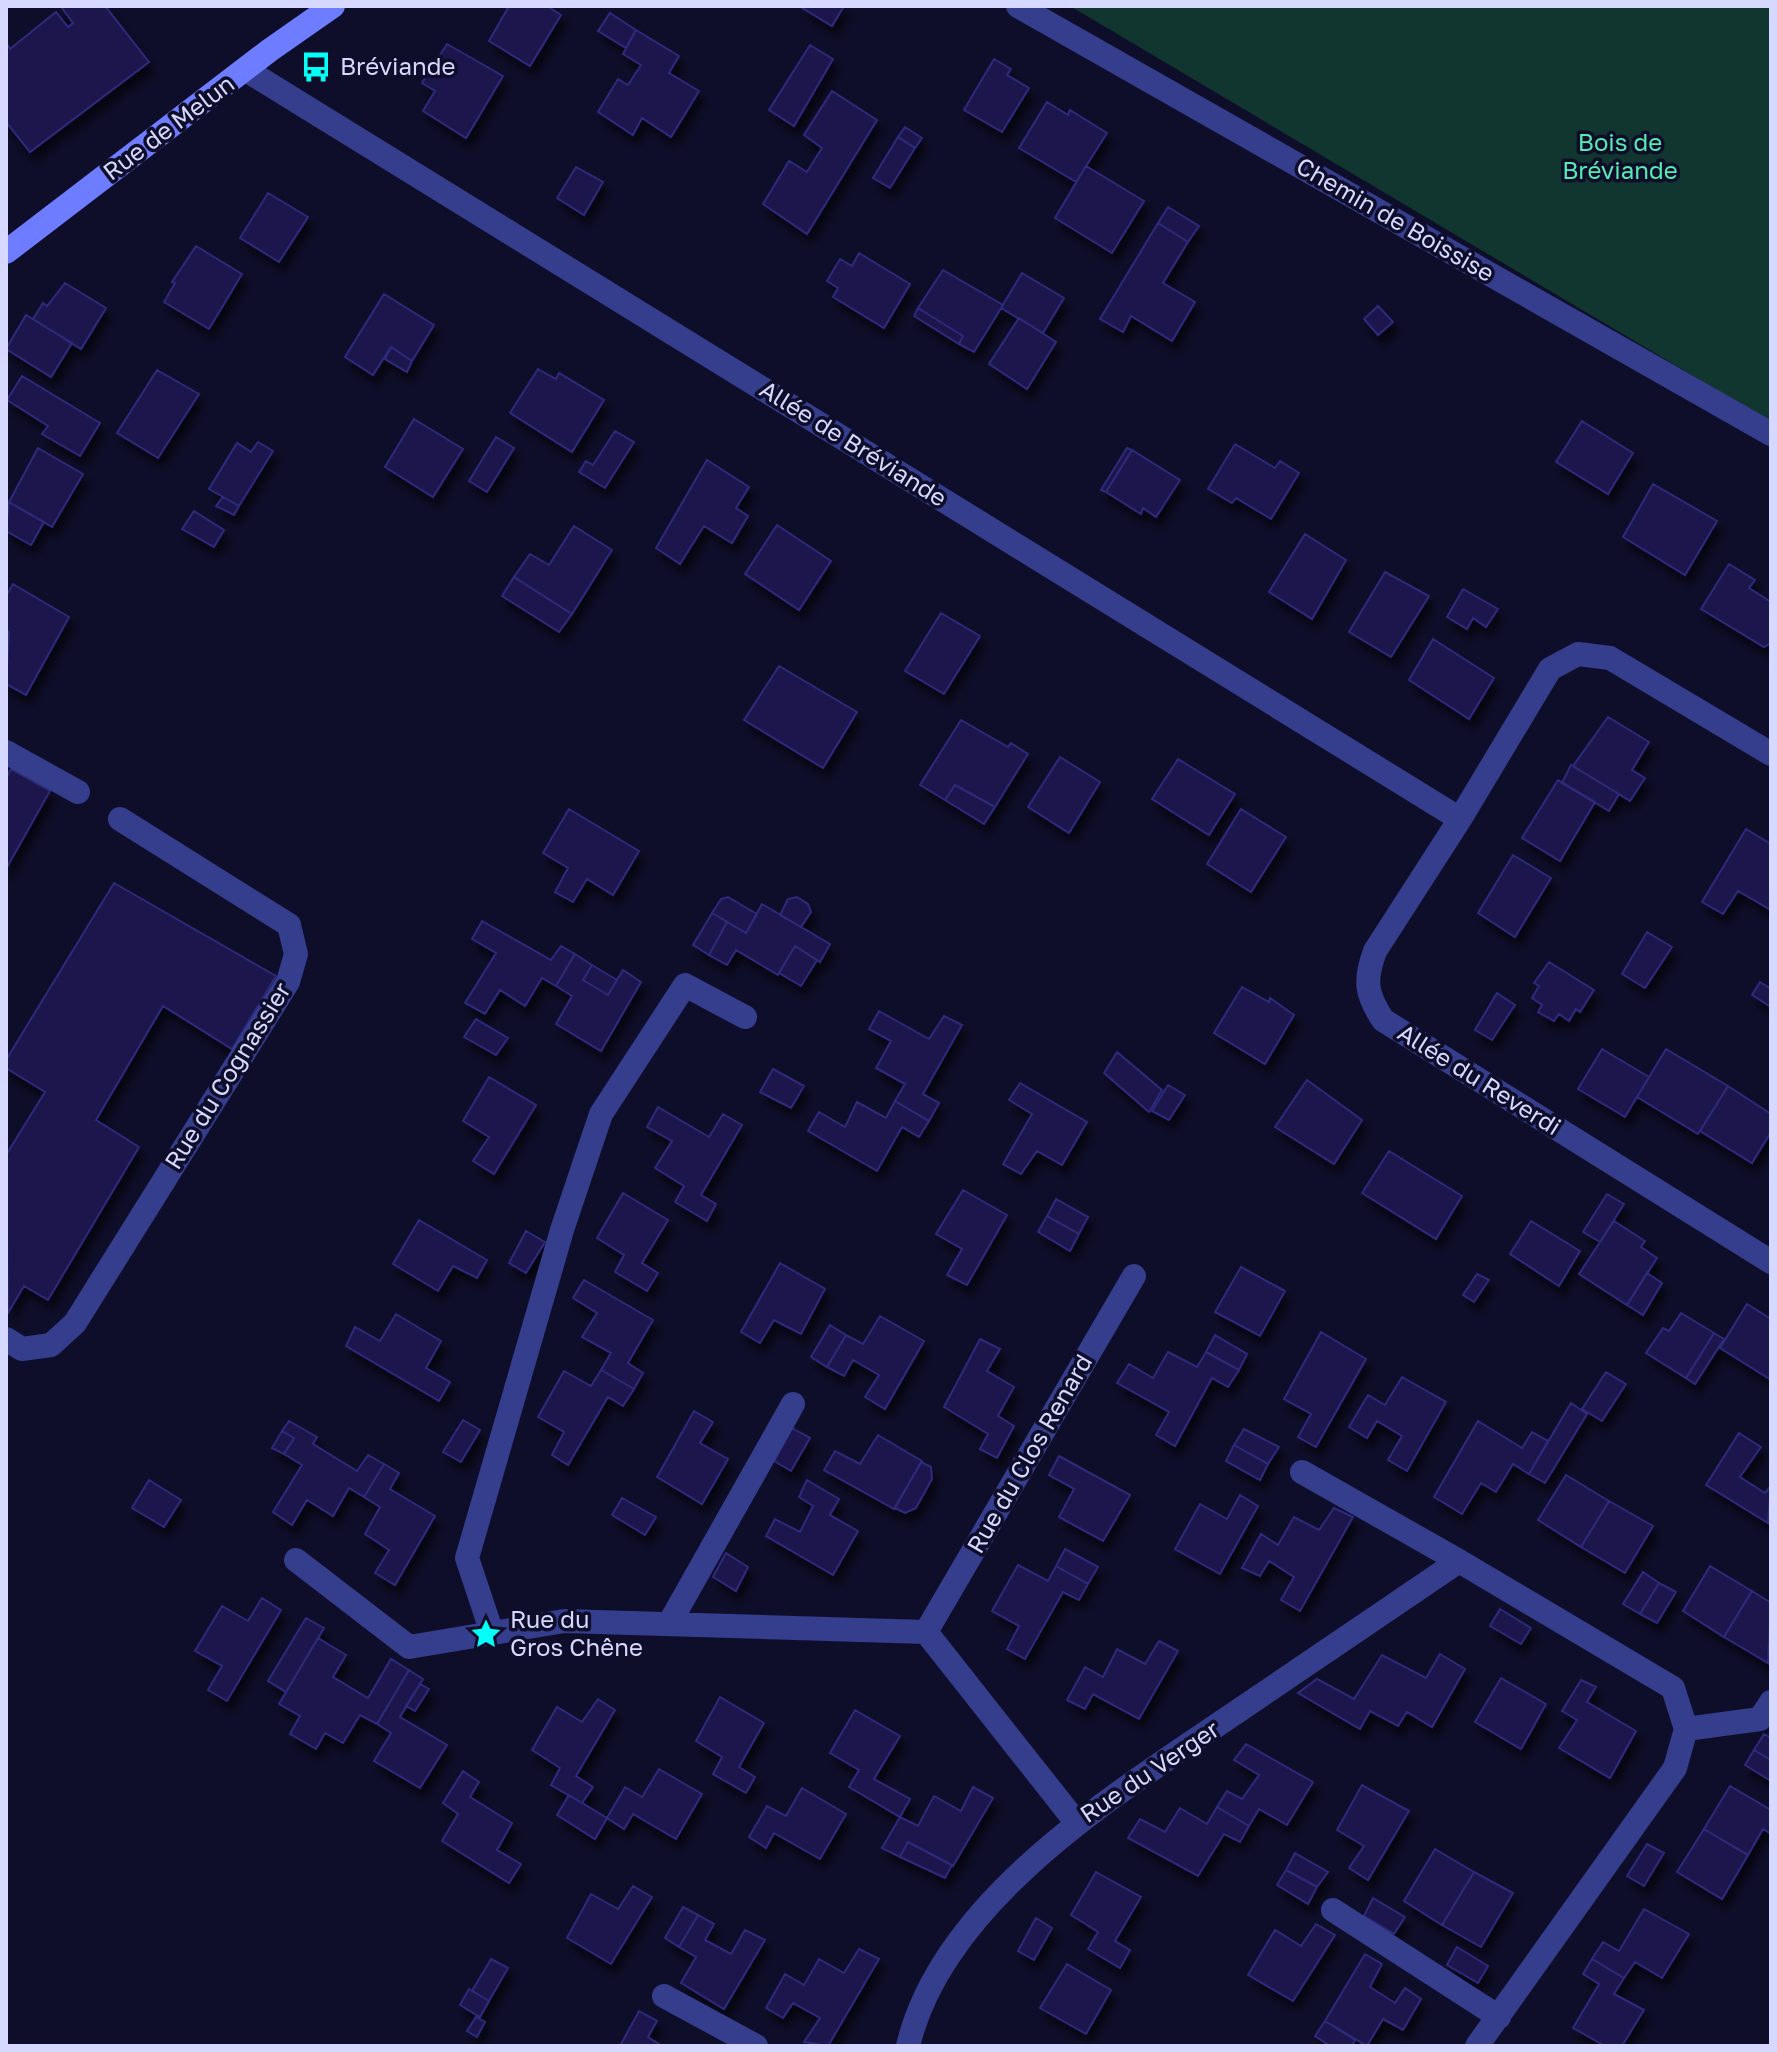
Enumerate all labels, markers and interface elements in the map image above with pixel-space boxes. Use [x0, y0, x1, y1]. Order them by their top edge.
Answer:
bus stop icon: Bréviande [299, 50, 333, 84]
place label: Bréviande [340, 51, 456, 80]
street label: Rue de Melun [97, 68, 239, 185]
park label: Bois de Bréviande [1562, 127, 1678, 184]
street label: Chemin de Boissise [1292, 150, 1500, 287]
street label: Allée de Bréviande [755, 374, 953, 512]
street label: Rue du Cognassier [158, 977, 296, 1174]
street label: Allée du Reverdi [1393, 1017, 1567, 1140]
street label: Rue du Clos Renard [960, 1349, 1097, 1558]
place label: Rue du Gros Chêne [510, 1604, 643, 1661]
place icon: Rue du Gros Chêne [469, 1617, 503, 1651]
street label: Rue du Verger [1074, 1714, 1224, 1828]

